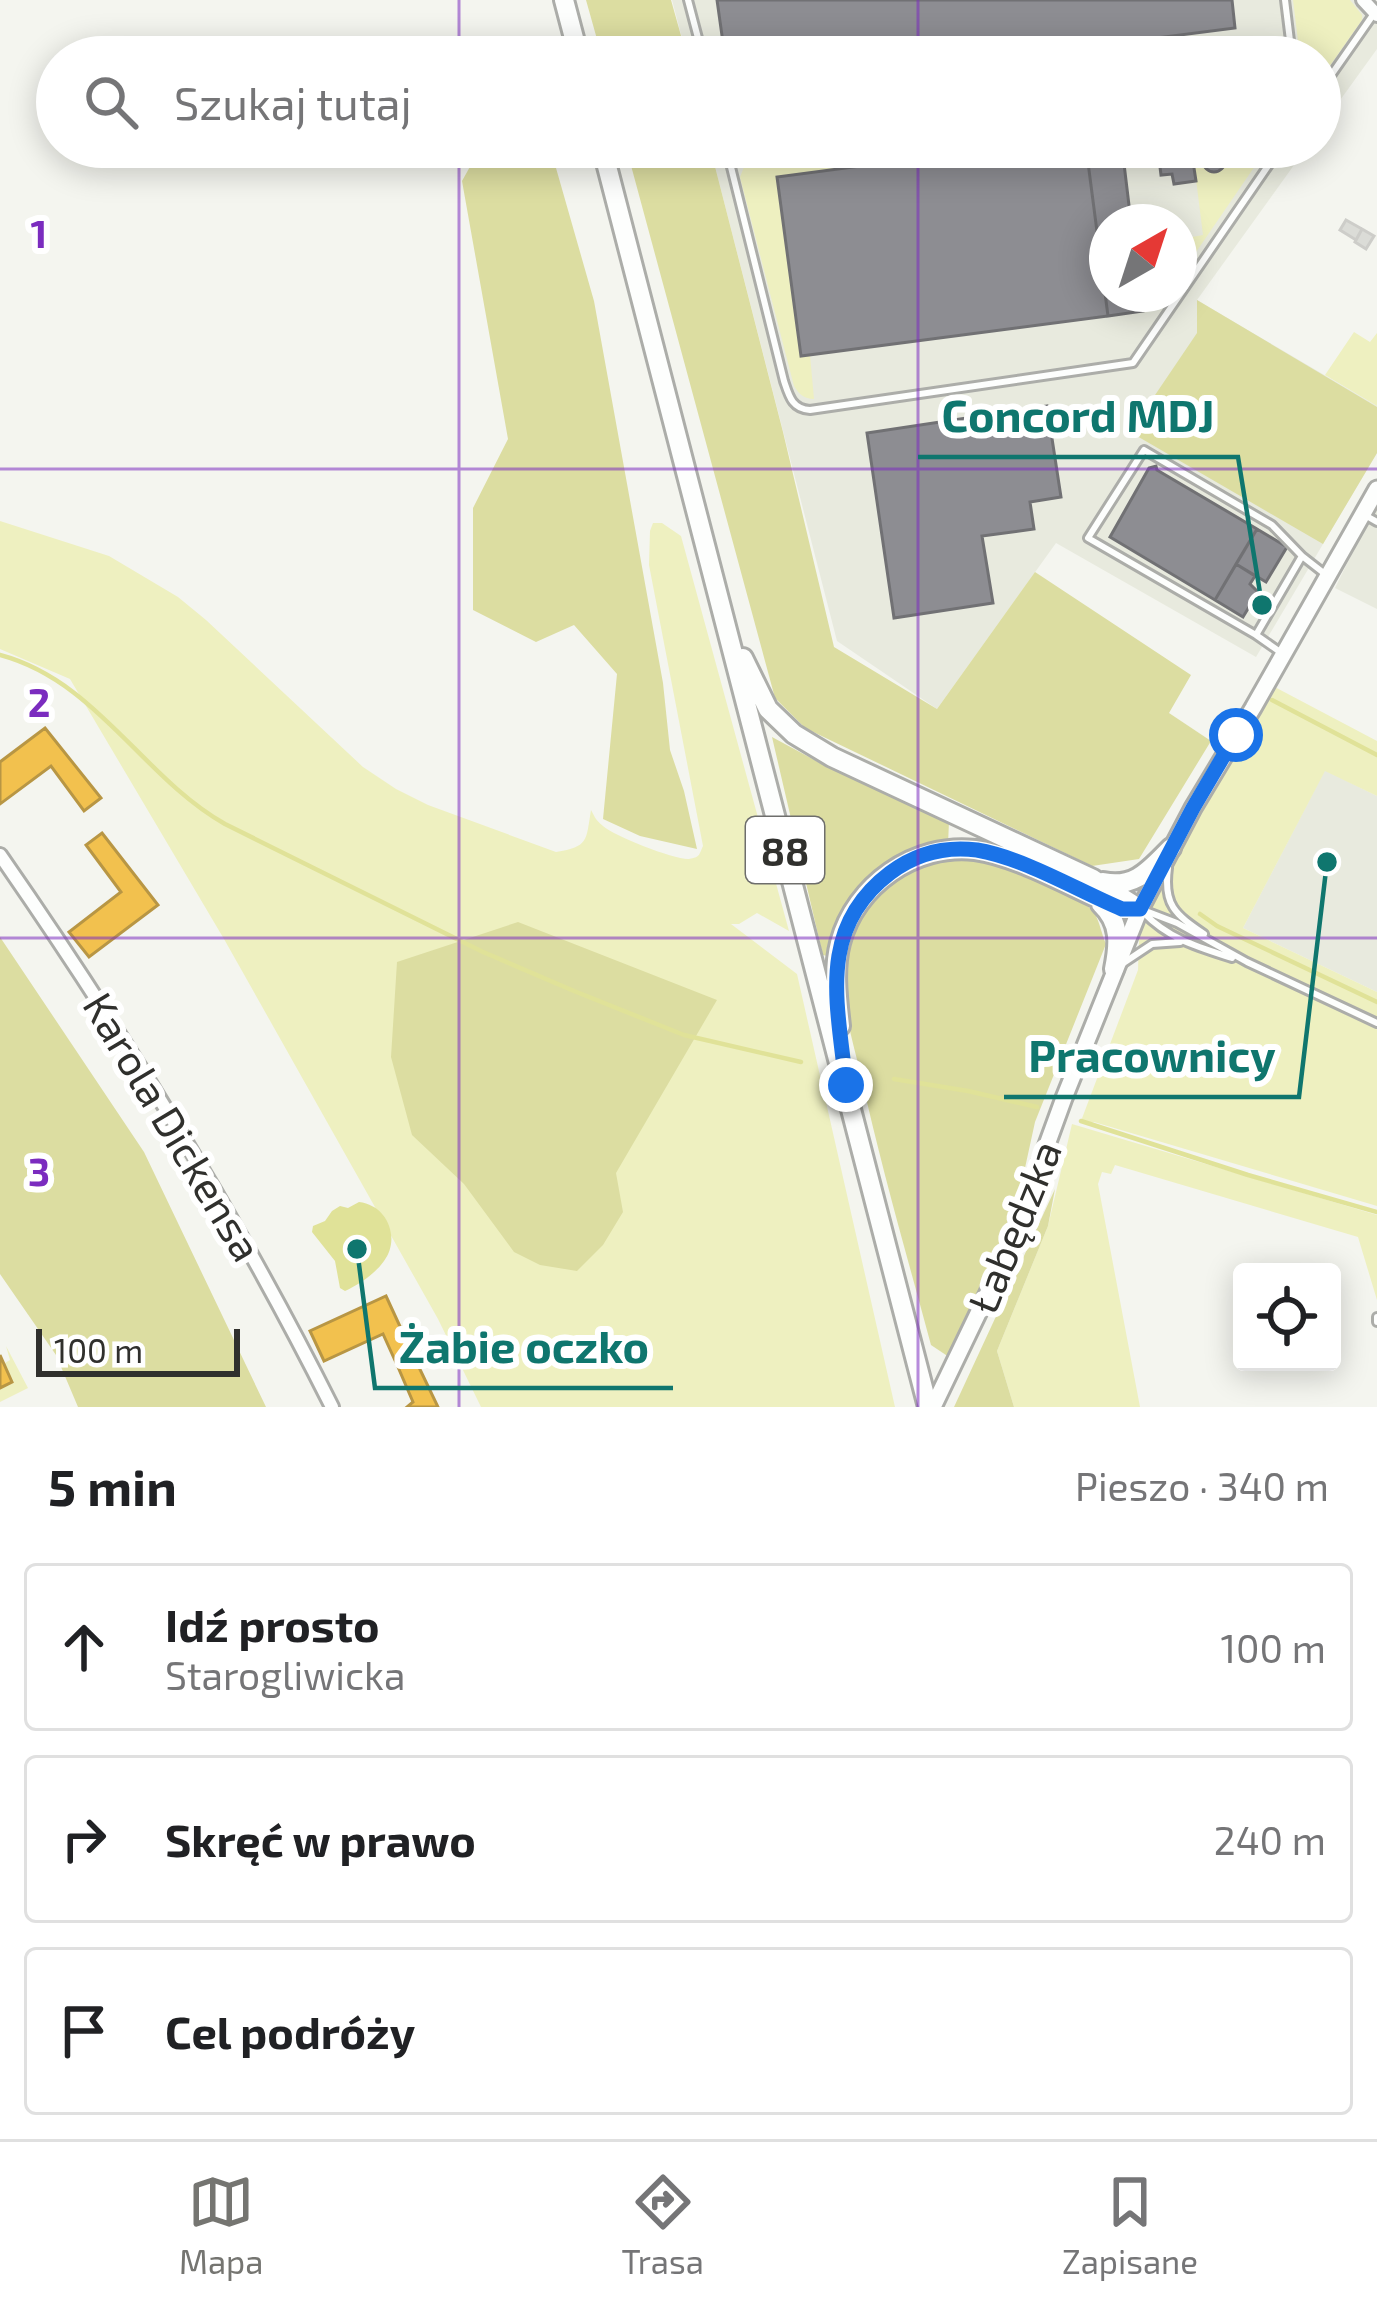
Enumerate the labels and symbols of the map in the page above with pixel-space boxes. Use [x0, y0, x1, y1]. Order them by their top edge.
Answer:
north arrow [1089, 204, 1197, 312]
text: 1 [31, 209, 47, 256]
callout: Concord MDJ [918, 376, 1238, 457]
text: Concord MDJ [942, 387, 1214, 441]
text: 2 [28, 678, 50, 725]
route start [1209, 708, 1263, 762]
road number: 88 [746, 817, 824, 883]
street label: Karola Dickensa [74, 983, 274, 1269]
callout: Pracownicy [1004, 1016, 1299, 1097]
text: Pracownicy [1028, 1027, 1276, 1082]
route end [819, 1058, 873, 1112]
street label: Łabędzka [956, 1133, 1070, 1319]
text: 3 [28, 1147, 50, 1194]
callout: Żabie oczko [375, 1307, 673, 1388]
text: Żabie oczko [399, 1318, 649, 1372]
scale bar [36, 1323, 240, 1376]

